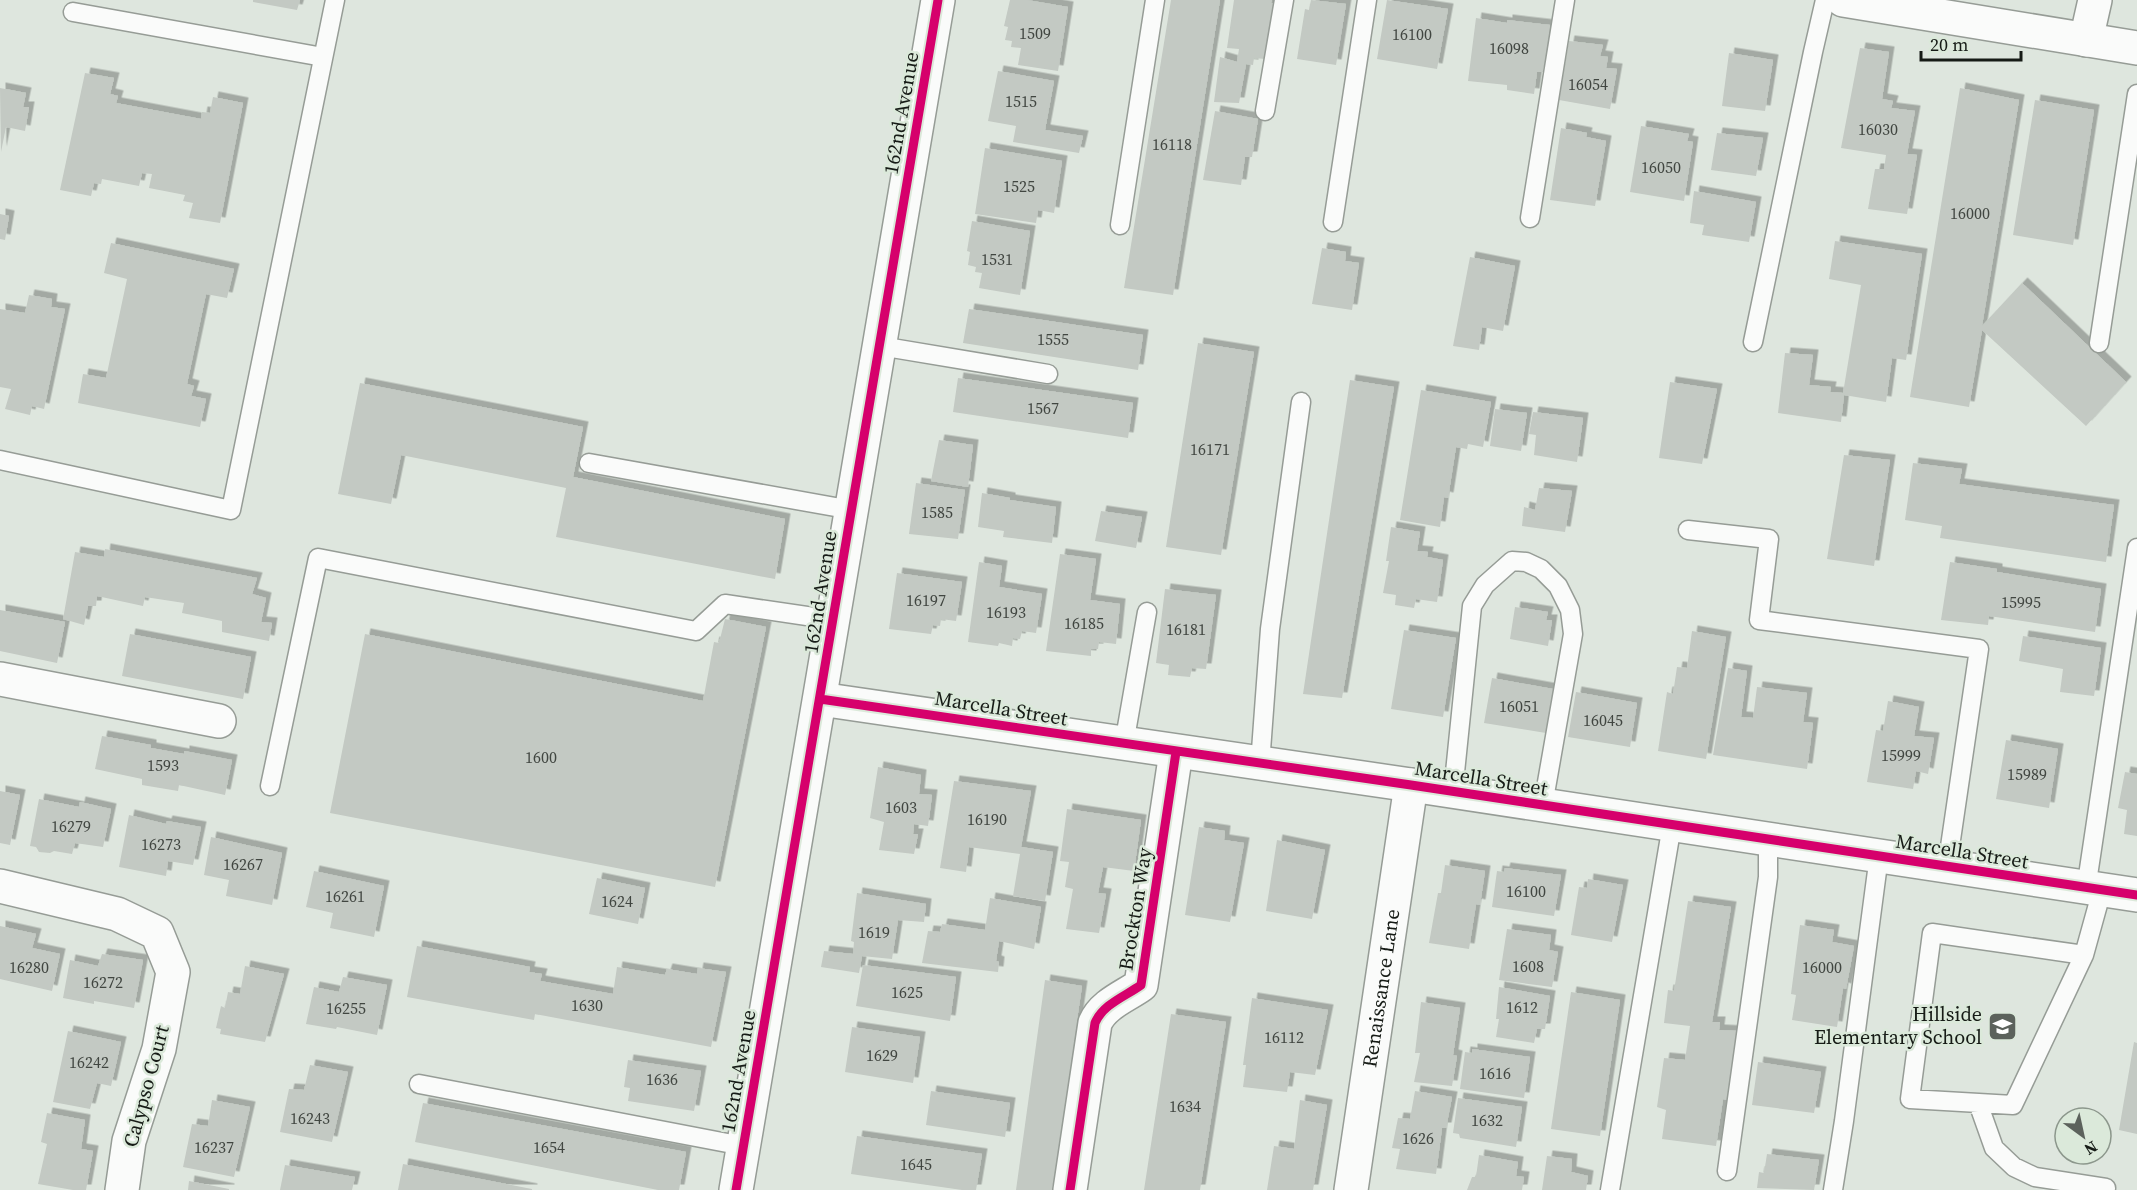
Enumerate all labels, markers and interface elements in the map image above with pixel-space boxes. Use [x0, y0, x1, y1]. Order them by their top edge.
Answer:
house number: 1509 [1019, 22, 1051, 44]
house number: 16100 [1392, 23, 1432, 45]
scale bar [1921, 24, 2022, 62]
text: 20 m [1930, 32, 1968, 57]
house number: 16098 [1489, 37, 1529, 59]
street label: 162nd Avenue [876, 50, 926, 176]
house number: 16054 [1568, 73, 1608, 95]
house number: 1515 [1005, 90, 1037, 112]
house number: 16030 [1858, 118, 1898, 140]
house number: 16118 [1152, 133, 1192, 155]
house number: 16050 [1641, 156, 1681, 178]
house number: 1525 [1003, 175, 1035, 197]
house number: 16000 [1950, 202, 1990, 224]
house number: 1531 [981, 248, 1013, 270]
house number: 1555 [1037, 328, 1069, 350]
house number: 1567 [1027, 397, 1059, 419]
house number: 16171 [1190, 438, 1230, 460]
house number: 1585 [921, 501, 953, 523]
street label: 162nd Avenue [796, 529, 844, 655]
house number: 16197 [906, 589, 946, 611]
house number: 15995 [2001, 591, 2041, 613]
house number: 16193 [986, 601, 1026, 623]
house number: 16185 [1064, 612, 1104, 634]
house number: 16181 [1166, 618, 1206, 640]
street label: Marcella Street [933, 684, 1070, 732]
house number: 16051 [1499, 695, 1539, 717]
house number: 16045 [1583, 709, 1623, 731]
house number: 15999 [1881, 744, 1921, 766]
house number: 1600 [525, 746, 557, 768]
house number: 1593 [147, 754, 179, 776]
street label: Marcella Street [1413, 754, 1550, 802]
house number: 15989 [2007, 763, 2047, 785]
house number: 1603 [885, 796, 917, 818]
house number: 16190 [967, 808, 1007, 830]
house number: 16279 [51, 815, 91, 837]
street label: Marcella Street [1894, 827, 2031, 875]
house number: 16273 [141, 833, 181, 855]
street label: Brockton Way [1111, 845, 1159, 972]
house number: 16267 [223, 853, 263, 875]
house number: 16100 [1506, 880, 1546, 902]
house number: 16261 [325, 885, 365, 907]
house number: 1624 [601, 890, 633, 912]
street label: Renaissance Lane [1355, 907, 1406, 1069]
house number: 1619 [858, 921, 890, 943]
house number: 1608 [1512, 955, 1544, 977]
house number: 16280 [9, 956, 49, 978]
house number: 16000 [1802, 956, 1842, 978]
house number: 16272 [83, 971, 123, 993]
house number: 1625 [891, 981, 923, 1003]
house number: 1630 [571, 994, 603, 1016]
house number: 1612 [1506, 996, 1538, 1018]
house number: 16255 [326, 997, 366, 1019]
place label: Hillside Elementary School [1814, 1000, 1982, 1051]
street label: 162nd Avenue [713, 1008, 763, 1134]
school or university icon: Hillside Elementary School [1987, 1010, 2019, 1042]
street label: Calypso Court [116, 1021, 176, 1150]
house number: 16112 [1264, 1026, 1304, 1048]
house number: 1629 [866, 1044, 898, 1066]
house number: 16242 [69, 1051, 109, 1073]
house number: 1616 [1479, 1062, 1511, 1084]
house number: 1636 [646, 1068, 678, 1090]
house number: 1634 [1169, 1095, 1201, 1117]
north arrow [2053, 1106, 2113, 1166]
house number: 16243 [290, 1107, 330, 1129]
house number: 1632 [1471, 1109, 1503, 1131]
house number: 1626 [1402, 1127, 1434, 1149]
house number: 16237 [194, 1136, 234, 1158]
house number: 1654 [533, 1136, 565, 1158]
text: N [2080, 1136, 2102, 1161]
house number: 1645 [900, 1153, 932, 1175]

